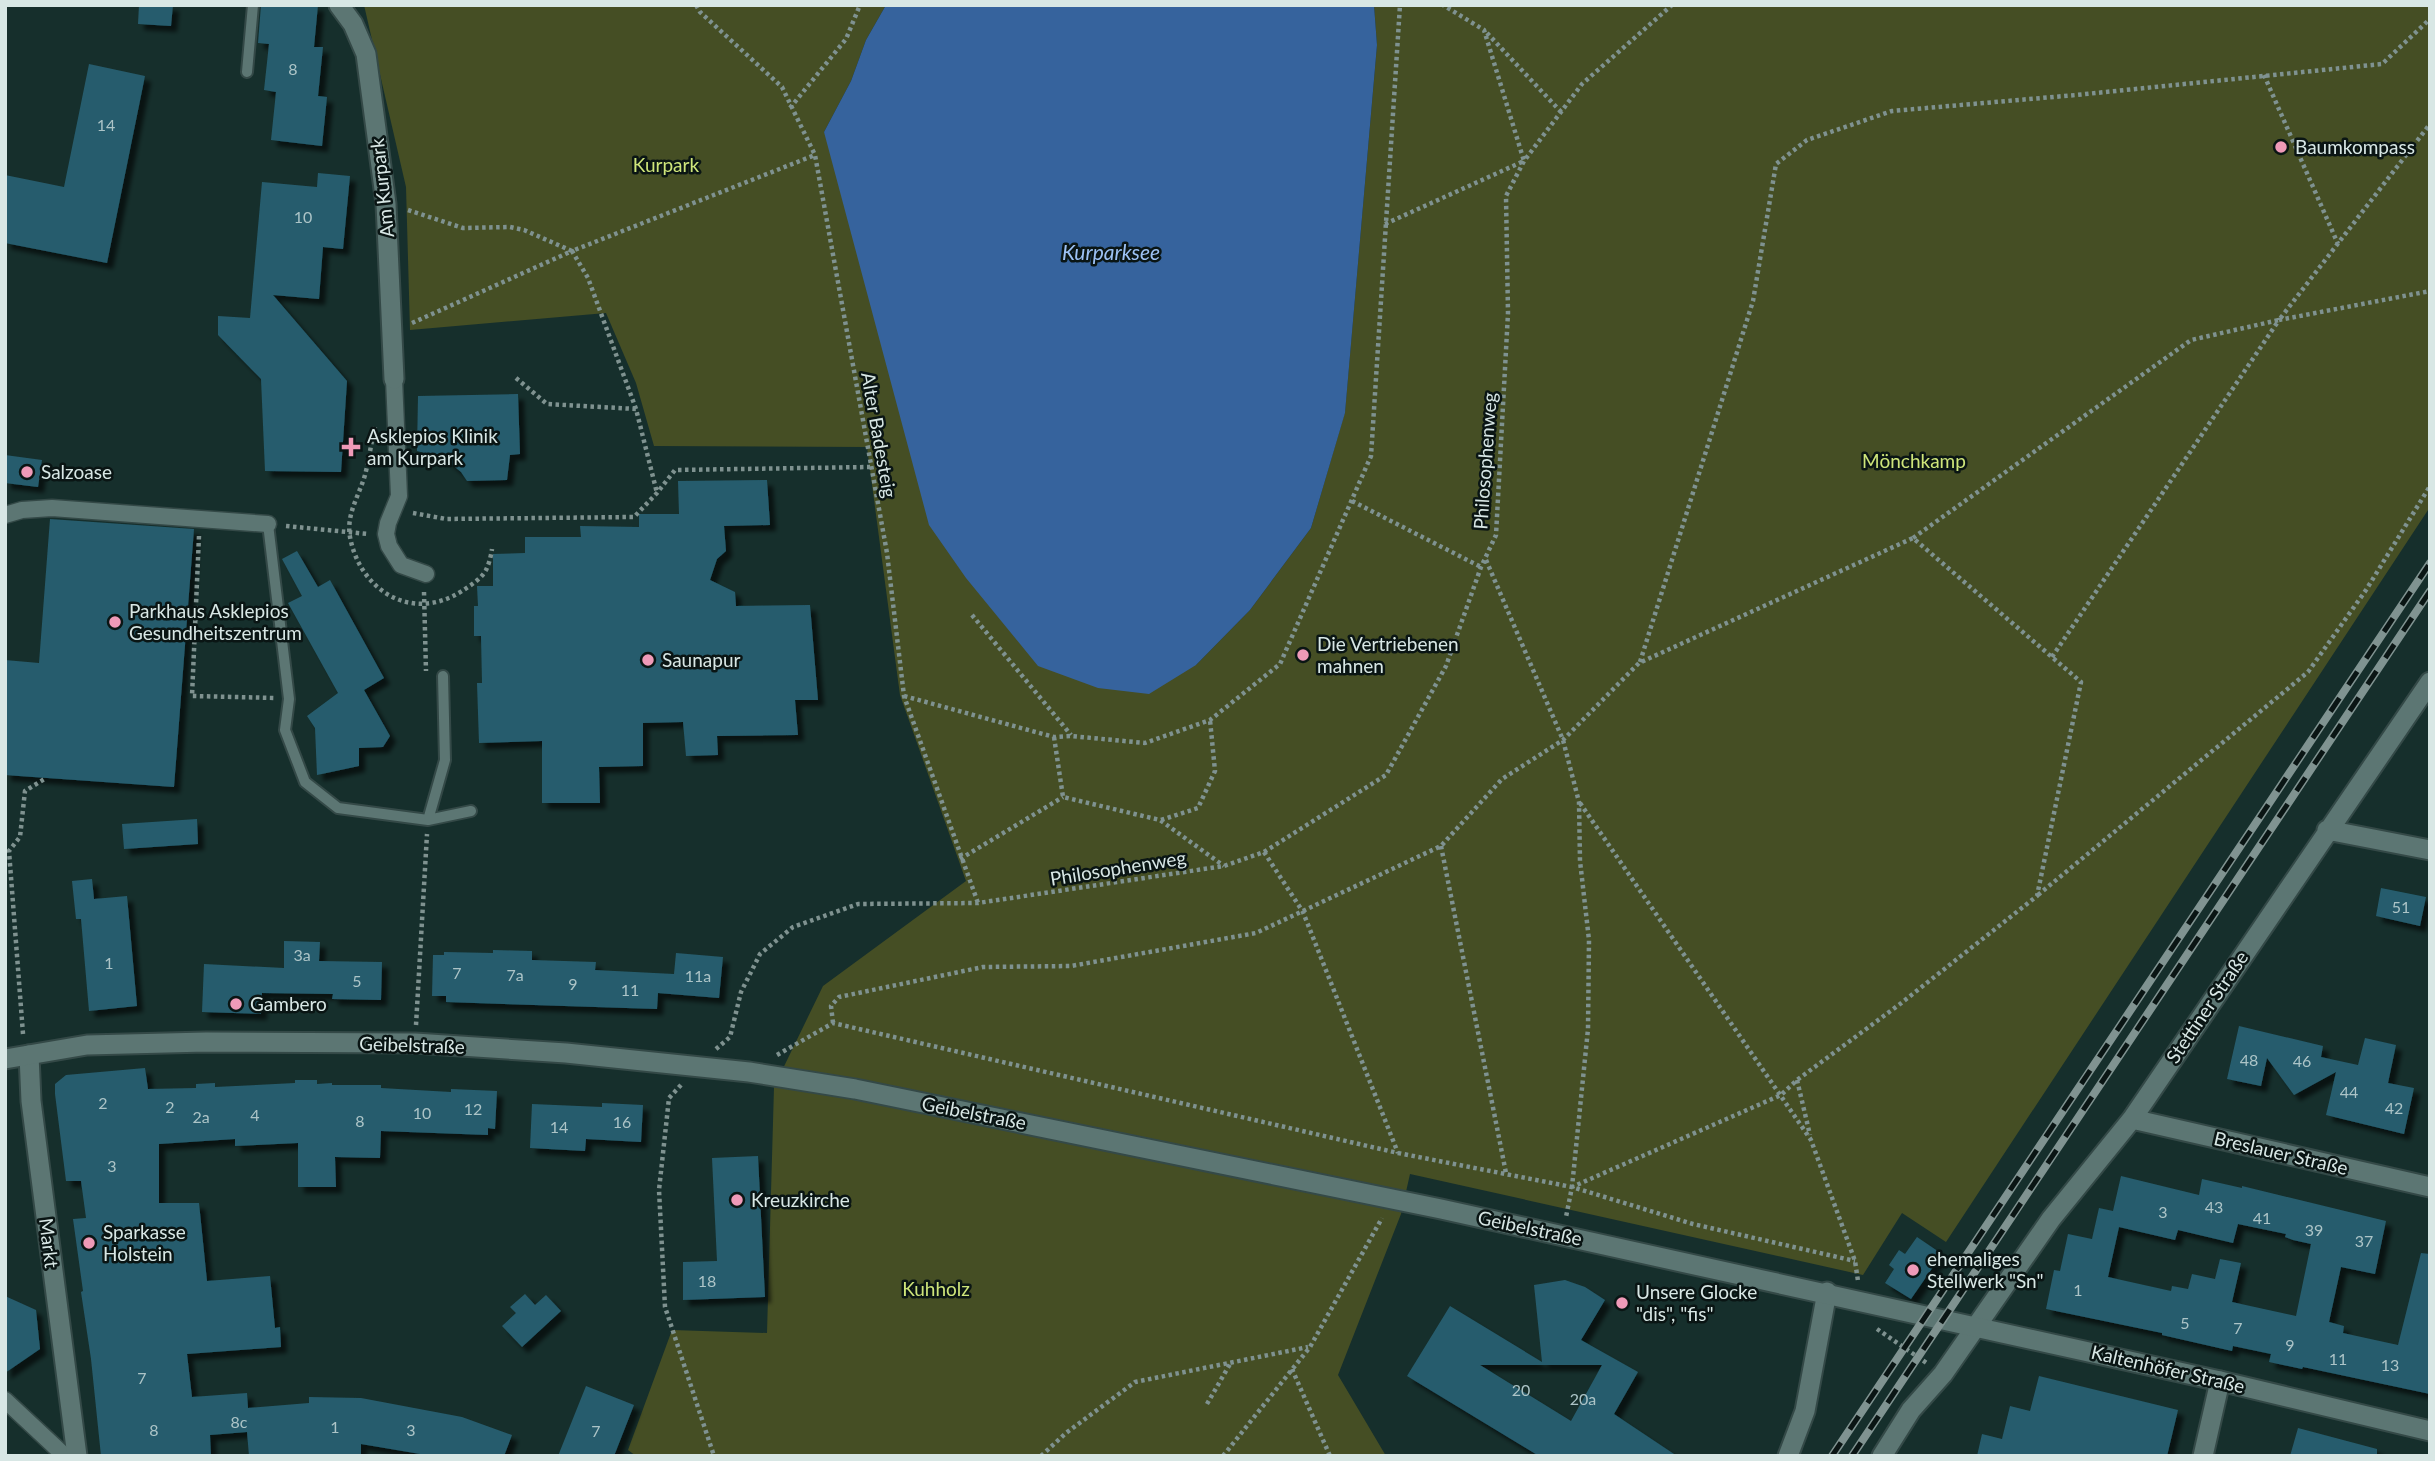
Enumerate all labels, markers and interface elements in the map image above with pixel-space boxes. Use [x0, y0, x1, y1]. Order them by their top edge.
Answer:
house number: 8 [288, 59, 298, 78]
house number: 14 [97, 115, 115, 134]
place label: Baumkompass [2295, 135, 2415, 158]
street label: Am Kurpark [365, 137, 398, 239]
marker: Baumkompass [2273, 139, 2289, 155]
park label: Kurpark [633, 153, 699, 176]
house number: 10 [294, 207, 312, 226]
water label: Kurparksee [1062, 239, 1160, 264]
street label: Alter Badesteig [857, 370, 902, 500]
street label: Philosophenweg [1468, 392, 1501, 530]
place label: Asklepios Klinik am Kurpark [367, 424, 498, 469]
marker: Asklepios Klinik am Kurpark [341, 437, 361, 457]
park label: Mönchkamp [1862, 449, 1966, 472]
place label: Salzoase [41, 460, 112, 483]
marker: Salzoase [19, 464, 35, 480]
place label: Parkhaus Asklepios Gesundheitszentrum [129, 599, 302, 644]
marker: Parkhaus Asklepios Gesundheitszentrum [107, 614, 123, 630]
place label: Die Vertriebenen mahnen [1317, 632, 1459, 677]
marker: Die Vertriebenen mahnen [1295, 647, 1311, 663]
place label: Saunapur [662, 648, 740, 671]
marker: Saunapur [640, 652, 656, 668]
street label: Philosophenweg [1048, 845, 1188, 890]
house number: 51 [2392, 897, 2410, 916]
house number: 3a [293, 945, 311, 964]
street label: Stettiner Straße [2161, 946, 2253, 1067]
house number: 1 [104, 953, 114, 972]
house number: 7 [452, 963, 462, 982]
house number: 7a [506, 965, 524, 984]
house number: 11a [685, 966, 711, 985]
house number: 5 [352, 971, 362, 990]
house number: 9 [568, 974, 578, 993]
house number: 11 [621, 980, 639, 999]
place label: Gambero [250, 992, 327, 1015]
marker: Gambero [228, 996, 244, 1012]
street label: Geibelstraße [359, 1031, 465, 1058]
house number: 48 [2240, 1050, 2258, 1069]
house number: 46 [2293, 1051, 2311, 1070]
house number: 44 [2340, 1082, 2358, 1101]
street label: Geibelstraße [920, 1091, 1028, 1134]
house number: 2 [98, 1093, 108, 1112]
house number: 2 [165, 1097, 175, 1116]
house number: 42 [2385, 1098, 2403, 1117]
house number: 12 [464, 1099, 482, 1118]
house number: 10 [413, 1103, 431, 1122]
house number: 4 [250, 1105, 260, 1124]
house number: 2a [192, 1107, 210, 1126]
house number: 8 [355, 1111, 365, 1130]
house number: 16 [613, 1112, 631, 1131]
house number: 14 [550, 1117, 568, 1136]
street label: Breslauer Straße [2212, 1126, 2350, 1179]
house number: 3 [107, 1156, 117, 1175]
place label: Kreuzkirche [751, 1188, 850, 1211]
marker: Kreuzkirche [729, 1192, 745, 1208]
house number: 43 [2205, 1197, 2223, 1216]
house number: 3 [2158, 1202, 2168, 1221]
street label: Geibelstraße [1476, 1205, 1584, 1250]
house number: 41 [2253, 1208, 2271, 1227]
street label: Markt [35, 1217, 64, 1269]
place label: Sparkasse Holstein [103, 1220, 186, 1265]
house number: 39 [2305, 1220, 2323, 1239]
house number: 37 [2355, 1231, 2373, 1250]
marker: Sparkasse Holstein [81, 1235, 97, 1251]
place label: ehemaliges Stellwerk "Sn" [1927, 1247, 2044, 1292]
marker: ehemaliges Stellwerk "Sn" [1905, 1262, 1921, 1278]
house number: 18 [698, 1271, 716, 1290]
park label: Kuhholz [902, 1277, 970, 1300]
place label: Unsere Glocke "dis", "fis" [1636, 1280, 1757, 1325]
house number: 1 [2073, 1280, 2083, 1299]
marker: Unsere Glocke "dis", "fis" [1614, 1295, 1630, 1311]
house number: 5 [2180, 1313, 2190, 1332]
house number: 7 [2233, 1318, 2243, 1337]
house number: 9 [2285, 1335, 2295, 1354]
street label: Kaltenhöfer Straße [2089, 1340, 2247, 1397]
house number: 11 [2329, 1349, 2347, 1368]
house number: 13 [2381, 1355, 2399, 1374]
house number: 7 [137, 1368, 147, 1387]
house number: 20 [1512, 1380, 1530, 1399]
house number: 20a [1570, 1389, 1596, 1408]
house number: 8c [231, 1412, 248, 1431]
house number: 1 [330, 1417, 340, 1436]
house number: 8 [149, 1420, 159, 1439]
house number: 3 [406, 1420, 416, 1439]
house number: 7 [591, 1421, 601, 1440]

